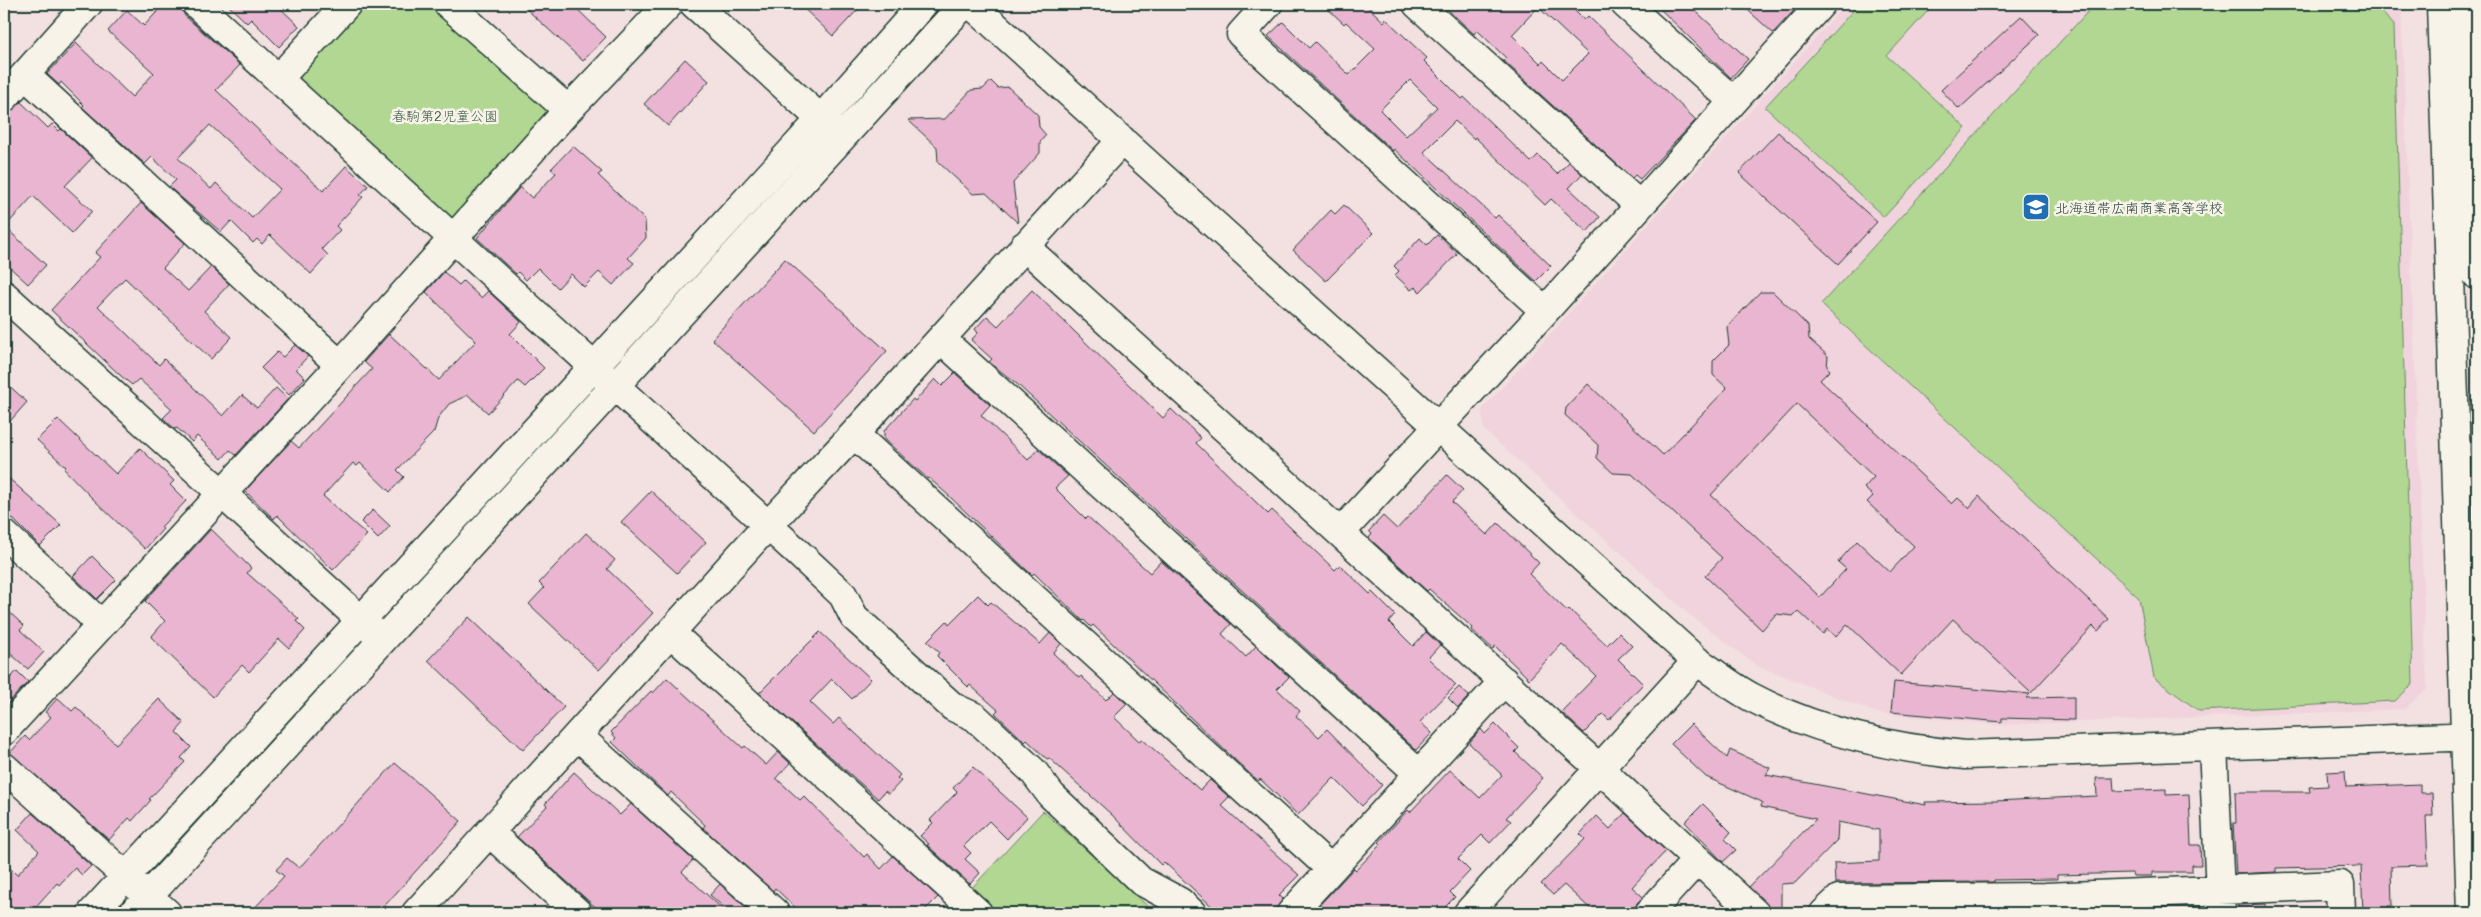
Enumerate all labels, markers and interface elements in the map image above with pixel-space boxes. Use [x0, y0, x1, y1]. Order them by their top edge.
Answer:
park label: 春駒第2児童公園 [392, 106, 498, 125]
school or university icon: 北海道帯広南商業高等学校 [2021, 192, 2051, 222]
place label: 北海道帯広南商業高等学校 [2055, 198, 2223, 217]

